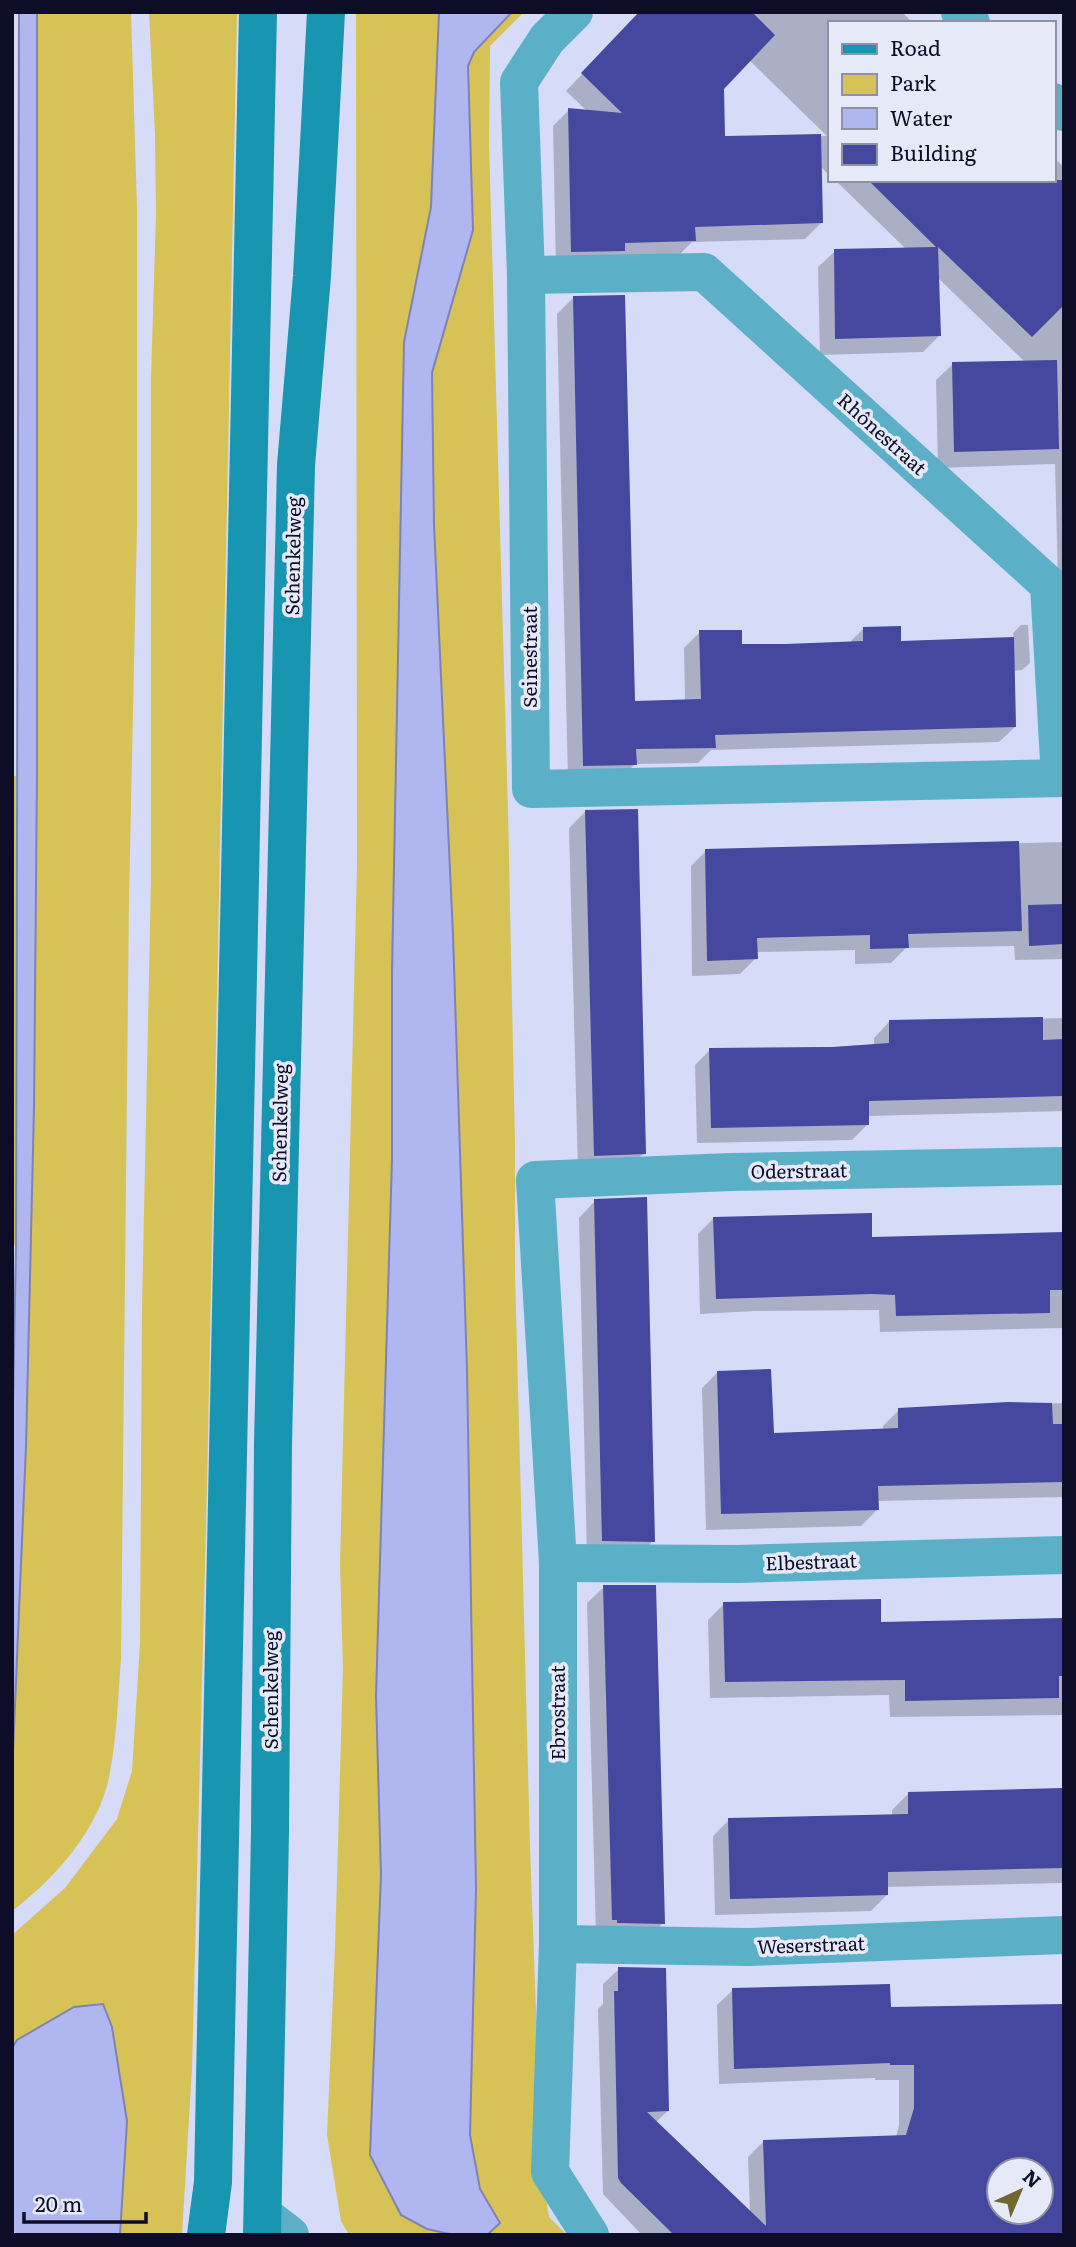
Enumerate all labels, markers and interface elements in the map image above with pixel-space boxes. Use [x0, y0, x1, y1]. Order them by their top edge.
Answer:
legend [828, 21, 1055, 182]
text: Road [890, 31, 941, 62]
text: Park [890, 66, 936, 97]
text: Water [890, 101, 952, 132]
text: Building [890, 136, 977, 167]
street label: Rhônestraat [832, 386, 934, 481]
street label: Schenkelweg [277, 496, 307, 616]
street label: Seinestraat [515, 606, 543, 708]
street label: Schenkelweg [264, 1063, 294, 1183]
street label: Oderstraat [750, 1155, 848, 1185]
street label: Elbestraat [765, 1545, 858, 1577]
street label: Schenkelweg [256, 1630, 284, 1749]
street label: Ebrostraat [543, 1665, 571, 1761]
street label: Weserstraat [756, 1928, 866, 1960]
north arrow [985, 2156, 1055, 2226]
text: N [1017, 2162, 1048, 2194]
scale bar [24, 2180, 147, 2224]
text: 20 m [35, 2187, 82, 2218]

